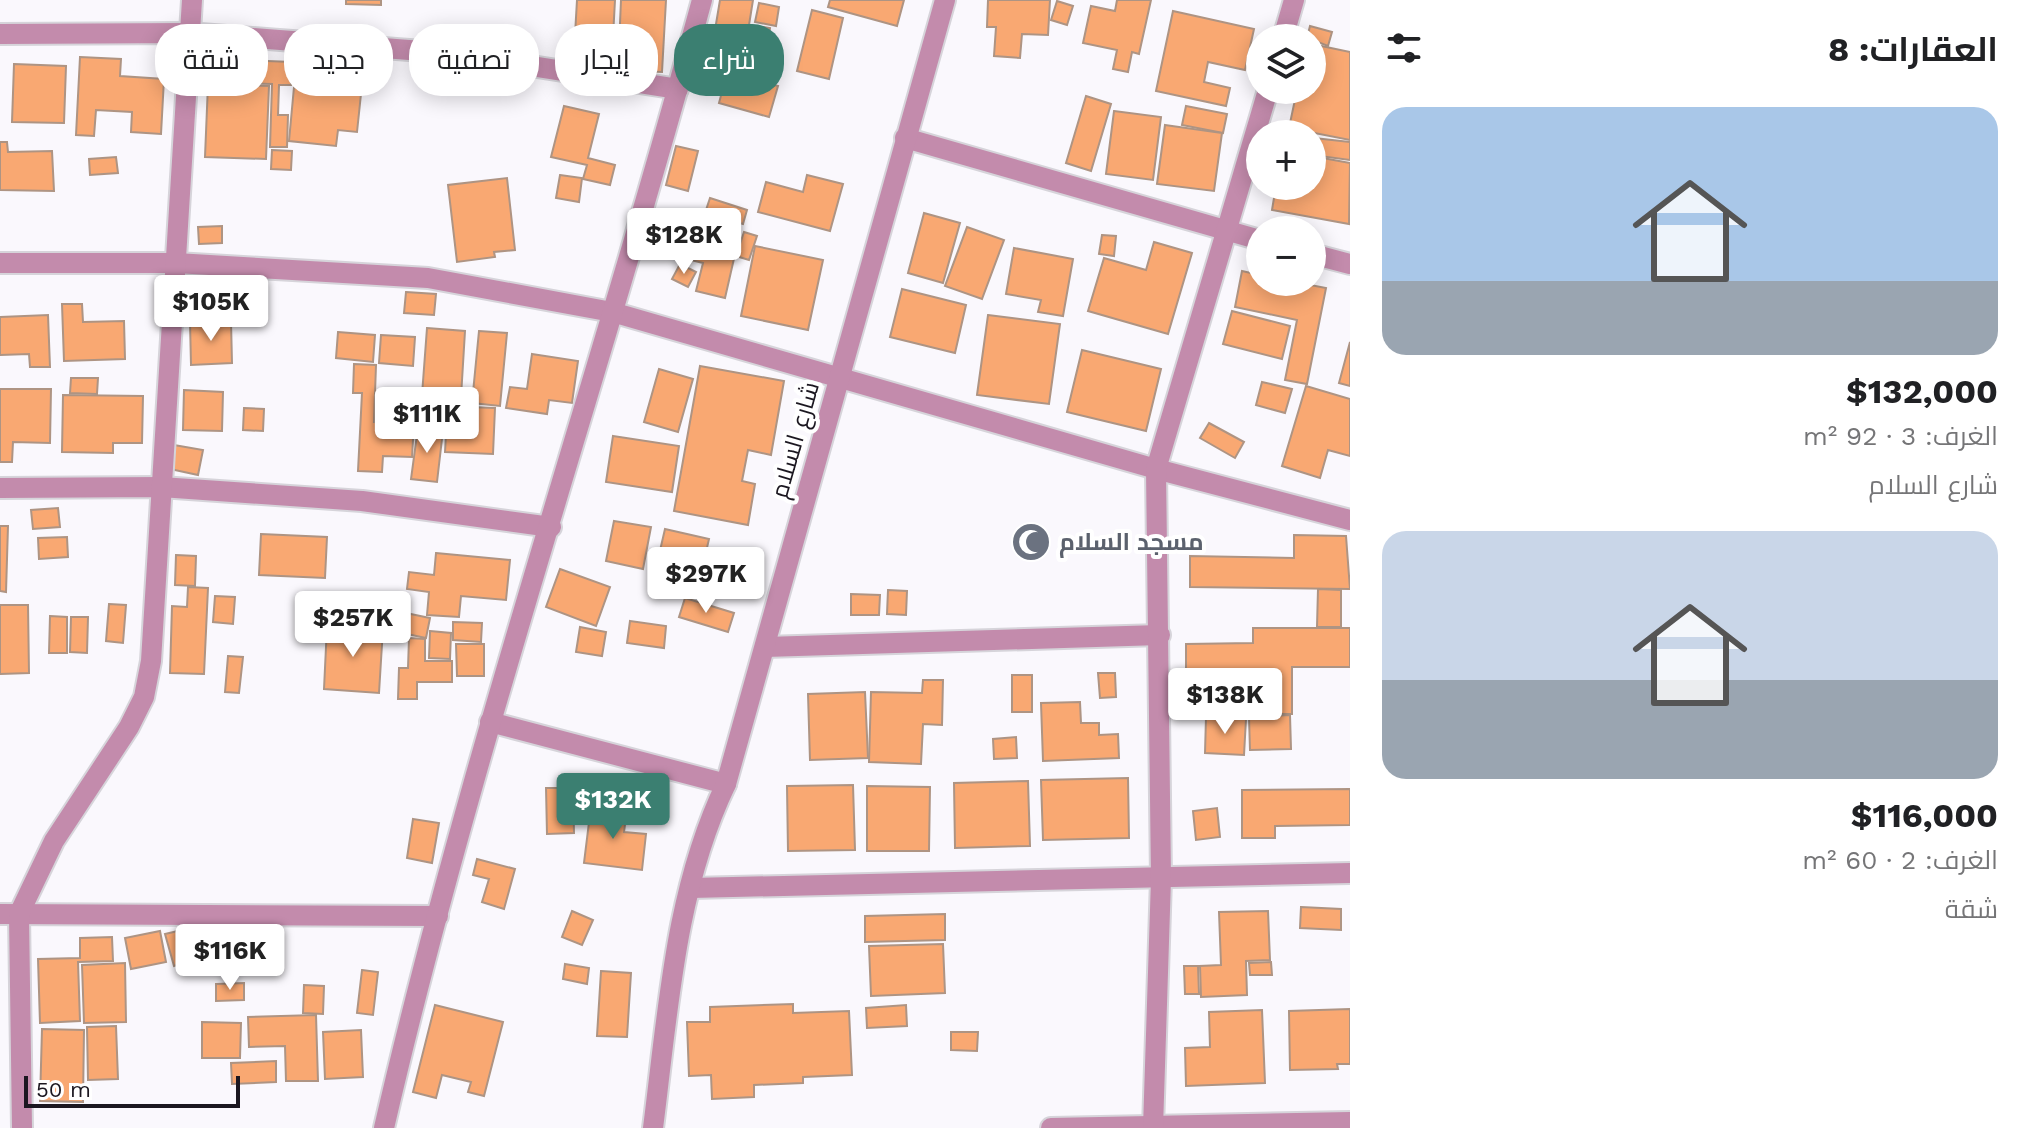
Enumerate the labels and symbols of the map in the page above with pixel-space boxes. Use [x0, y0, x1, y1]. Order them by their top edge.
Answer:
pin: $128K [628, 208, 740, 276]
pin: $105K [155, 275, 267, 343]
street label: شارع السلام [765, 379, 827, 502]
pin: $111K [371, 387, 483, 455]
mosque icon: مسجد السلام [1010, 521, 1052, 563]
place label: مسجد السلام [1059, 528, 1204, 558]
pin: $297K [650, 547, 762, 615]
pin: $257K [297, 591, 409, 659]
pin: $138K [1169, 668, 1281, 736]
pin: $132K [557, 773, 669, 841]
pin: $116K [174, 924, 286, 992]
scale bar [24, 1072, 240, 1108]

